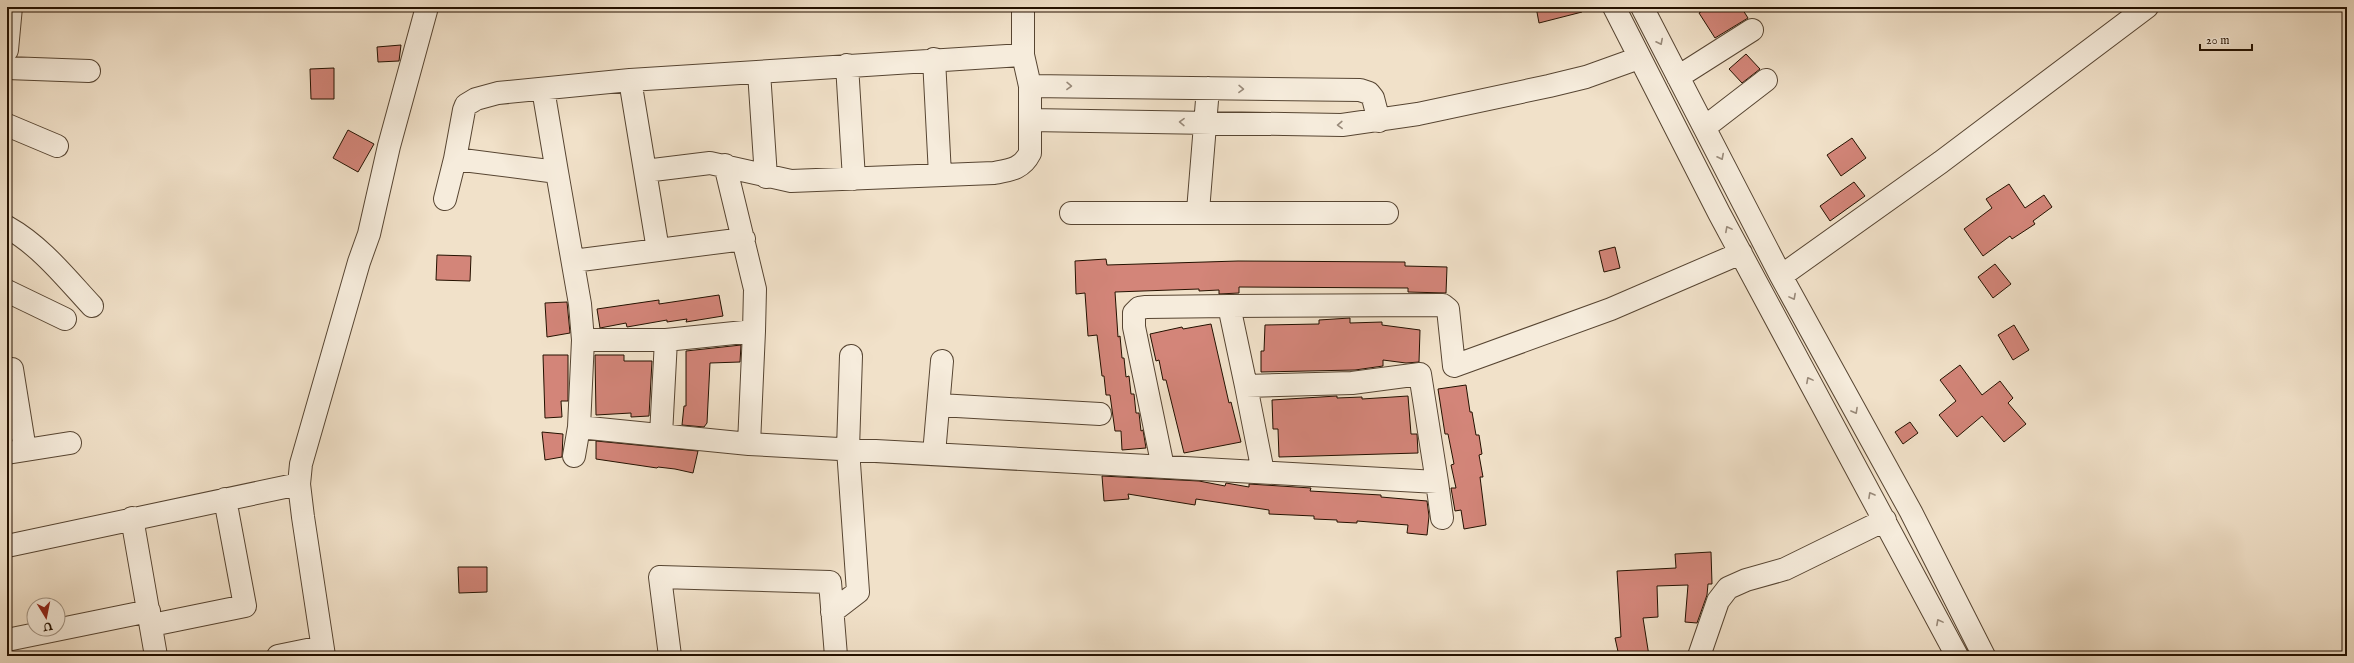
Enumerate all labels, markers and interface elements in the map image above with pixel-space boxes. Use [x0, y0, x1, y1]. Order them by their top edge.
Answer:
scale bar [2200, 26, 2252, 52]
text: 20 m [2206, 33, 2229, 48]
one-way arrow [1655, 37, 1663, 45]
one-way arrow [1066, 82, 1072, 90]
one-way arrow [1238, 85, 1244, 93]
one-way arrow [1179, 118, 1185, 126]
one-way arrow [1337, 121, 1343, 129]
one-way arrow [1716, 152, 1723, 160]
one-way arrow [1725, 226, 1732, 233]
one-way arrow [1788, 293, 1796, 300]
one-way arrow [1806, 377, 1814, 385]
one-way arrow [1850, 407, 1858, 414]
one-way arrow [1868, 491, 1876, 499]
north arrow [26, 597, 66, 637]
text: U [41, 618, 54, 634]
one-way arrow [1936, 618, 1943, 626]

